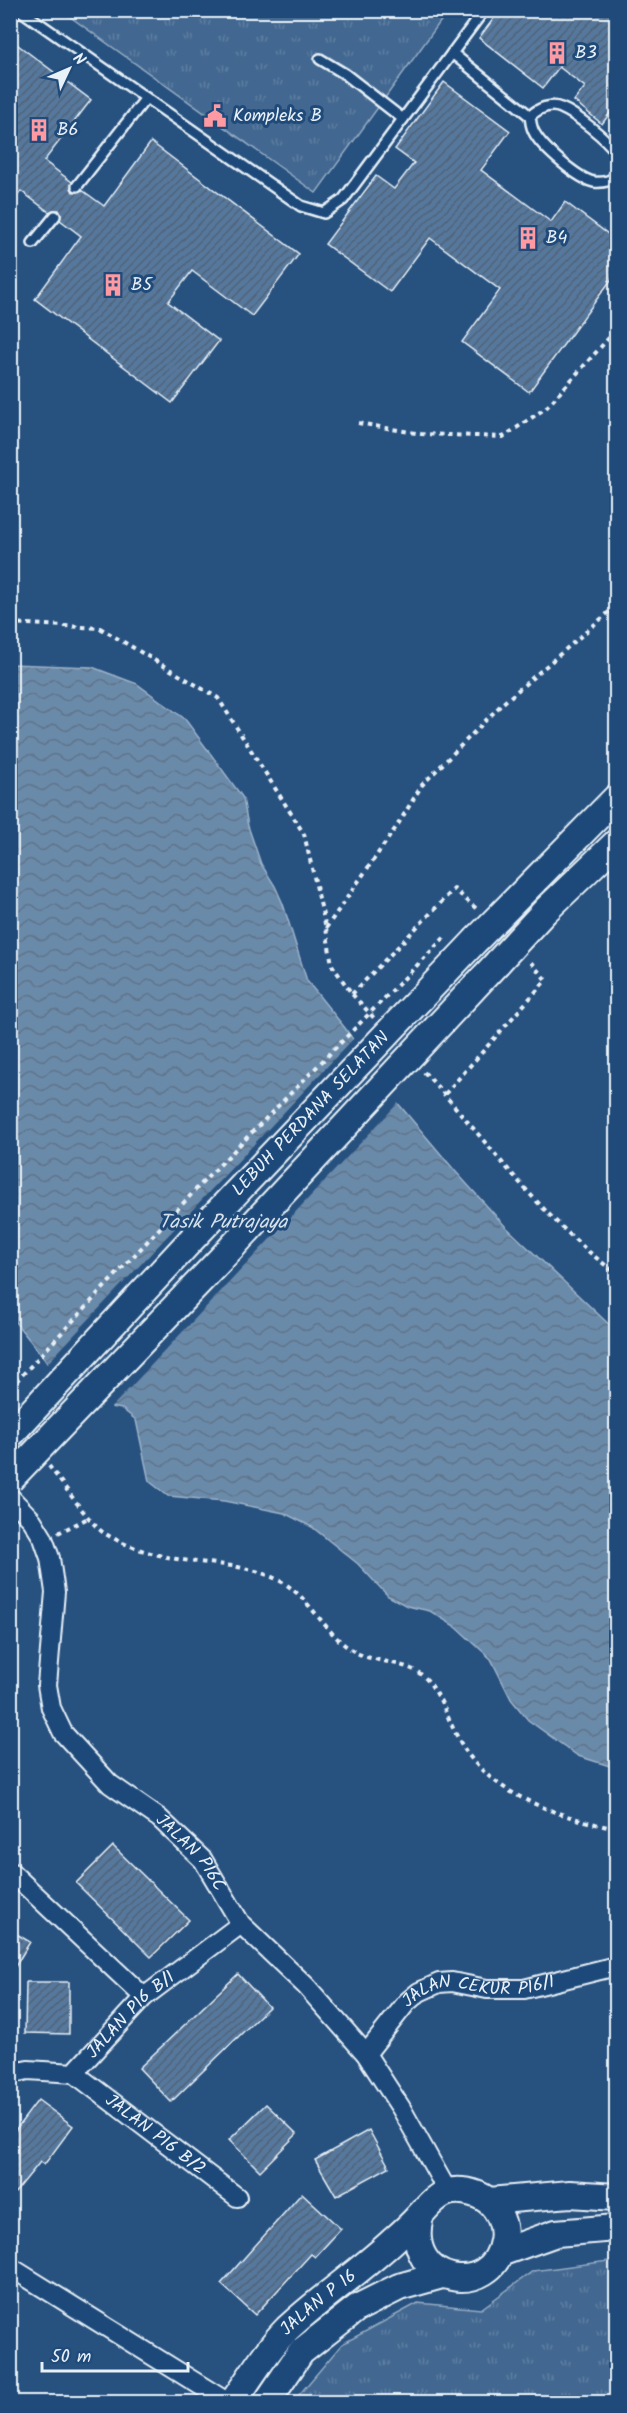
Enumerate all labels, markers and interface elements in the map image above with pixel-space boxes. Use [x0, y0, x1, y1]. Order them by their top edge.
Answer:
north arrow [39, 39, 99, 99]
place label: B3 [575, 39, 597, 68]
building icon: B3 [544, 40, 570, 66]
text: N [66, 47, 91, 72]
place label: Kompleks B [233, 102, 322, 131]
public building icon: Kompleks B [202, 103, 228, 129]
place label: B6 [57, 116, 78, 145]
building icon: B6 [26, 117, 52, 143]
place label: B4 [546, 224, 567, 253]
building icon: B4 [515, 225, 541, 251]
place label: B5 [131, 271, 153, 300]
building icon: B5 [100, 272, 126, 298]
street label: LEBUH PERDANA SELATAN [225, 1024, 397, 1203]
water label: Tasik Putrajaya [159, 1207, 289, 1239]
street label: JALAN P16C [148, 1807, 233, 1897]
street label: JALAN P16 B/1 [79, 1964, 181, 2065]
street label: JALAN CEKUR P16/1 [395, 1967, 558, 2015]
street label: JALAN P16 B/2 [98, 2087, 212, 2183]
street label: JALAN P 16 [273, 2262, 363, 2343]
scale bar [42, 2335, 188, 2373]
text: 50 m [51, 2343, 91, 2372]

